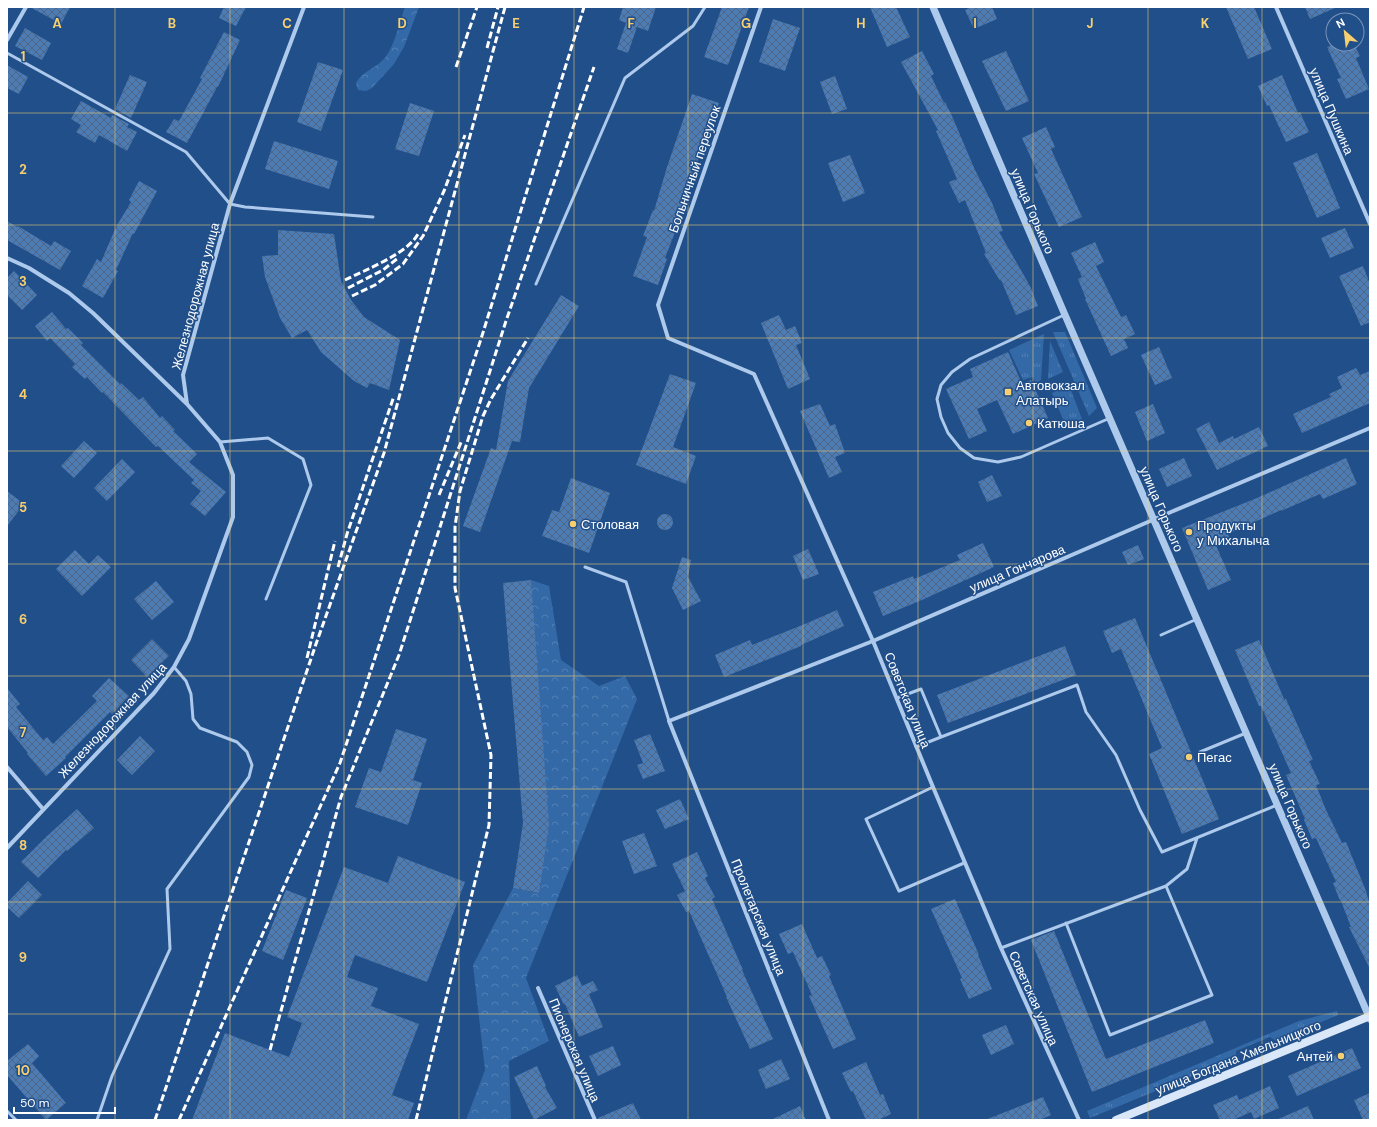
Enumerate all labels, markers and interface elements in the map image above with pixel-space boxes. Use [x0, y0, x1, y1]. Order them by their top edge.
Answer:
north arrow [1325, 12, 1365, 52]
text: A [52, 15, 62, 32]
text: B [168, 15, 176, 32]
text: C [282, 15, 292, 32]
text: D [397, 15, 407, 32]
text: E [512, 15, 520, 32]
text: F [627, 15, 635, 32]
text: G [741, 15, 751, 32]
text: H [856, 15, 866, 32]
text: I [973, 15, 977, 32]
text: J [1086, 15, 1094, 32]
text: K [1201, 15, 1210, 32]
text: N [1333, 15, 1347, 31]
text: 1 [21, 48, 25, 65]
street label: улица Пушкина [1306, 65, 1358, 158]
street label: Больничный переулок [665, 103, 724, 235]
text: 2 [19, 161, 27, 178]
street label: улица Горького [1007, 166, 1058, 257]
street label: Железнодорожная улица [168, 220, 224, 372]
text: 3 [19, 273, 27, 290]
place label: Автовокзал Алатырь [1016, 377, 1085, 409]
text: 4 [19, 386, 27, 403]
marker: Автовокзал Алатырь [1003, 387, 1013, 397]
place label: Катюша [1037, 415, 1086, 432]
marker: Катюша [1024, 418, 1034, 428]
street label: улица Горького [1136, 464, 1187, 555]
text: 5 [19, 499, 27, 516]
place label: Столовая [581, 516, 639, 533]
place label: Продукты у Михалыча [1197, 517, 1270, 549]
marker: Столовая [568, 519, 578, 529]
marker: Продукты у Михалыча [1184, 527, 1194, 537]
street label: улица Гончарова [967, 540, 1068, 596]
text: 6 [19, 611, 27, 628]
street label: Советская улица [881, 650, 935, 751]
street label: Железнодорожная улица [54, 659, 171, 782]
text: 7 [20, 724, 27, 741]
place label: Пегас [1197, 749, 1232, 766]
marker: Пегас [1184, 752, 1194, 762]
street label: улица Горького [1265, 761, 1316, 852]
text: 8 [19, 837, 27, 854]
street label: Пролетарская улица [727, 856, 790, 979]
street label: Советская улица [1005, 948, 1062, 1049]
text: 9 [19, 949, 27, 966]
street label: Пионерская улица [545, 996, 604, 1105]
street label: улица Богдана Хмельницкого [1153, 1016, 1324, 1099]
place label: Антей [1297, 1048, 1333, 1065]
marker: Антей [1336, 1051, 1346, 1061]
text: 10 [16, 1062, 30, 1079]
scale bar [14, 1089, 115, 1115]
text: 50 m [20, 1095, 49, 1111]

